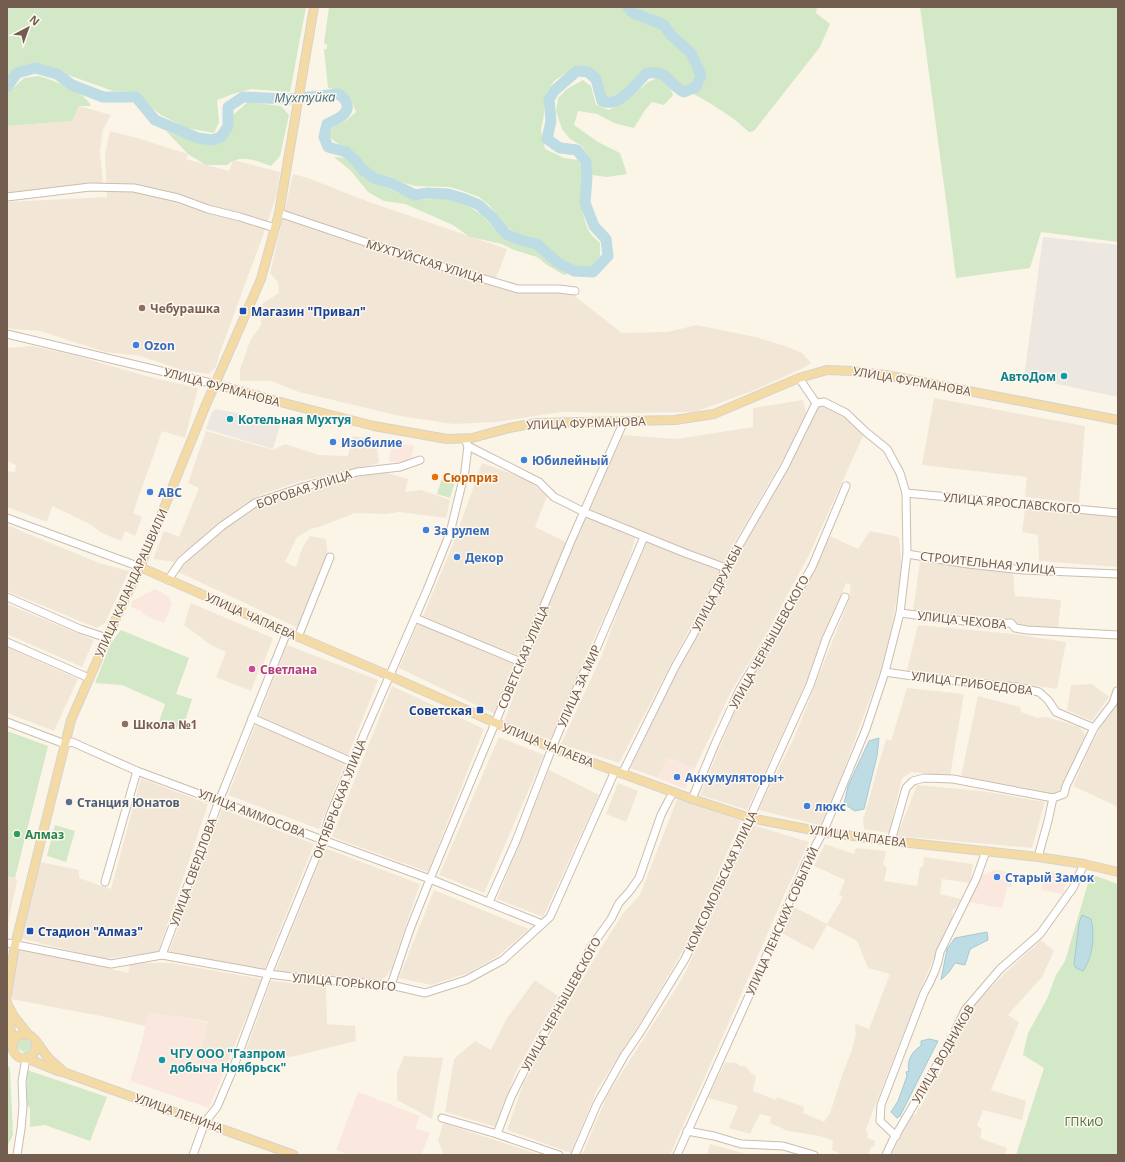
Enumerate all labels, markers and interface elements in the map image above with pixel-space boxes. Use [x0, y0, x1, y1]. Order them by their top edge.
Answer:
north arrow [8, 8, 48, 48]
text: N [27, 11, 43, 29]
water label: Мухтуйка [274, 87, 336, 107]
street label: МУХТУЙСКАЯ УЛИЦА [364, 235, 486, 287]
place label: Чебурашка [150, 300, 220, 317]
marker: Чебурашка [137, 303, 147, 313]
place label: Магазин "Привал" [251, 303, 366, 320]
marker: Магазин "Привал" [238, 306, 248, 316]
place label: Ozon [144, 337, 175, 354]
marker: Ozon [131, 340, 141, 350]
street label: УЛИЦА ФУРМАНОВА [852, 362, 973, 400]
street label: УЛИЦА ФУРМАНОВА [162, 363, 282, 411]
place label: АвтоДом [1000, 368, 1056, 385]
marker: АвтоДом [1059, 371, 1069, 381]
place label: Котельная Мухтуя [238, 411, 351, 428]
street label: УЛИЦА ФУРМАНОВА [526, 412, 646, 434]
marker: Котельная Мухтуя [225, 414, 235, 424]
place label: Изобилие [341, 434, 402, 451]
marker: Изобилие [328, 437, 338, 447]
place label: Юбилейный [532, 452, 609, 469]
marker: Юбилейный [519, 455, 529, 465]
street label: БОРОВАЯ УЛИЦА [254, 465, 354, 512]
place label: Сюрприз [443, 469, 498, 486]
marker: Сюрприз [430, 472, 440, 482]
place label: ABC [158, 484, 182, 501]
marker: ABC [145, 487, 155, 497]
street label: УЛИЦА ЯРОСЛАВСКОГО [942, 489, 1082, 517]
street label: УЛИЦА КАЛАНДАРАШВИЛИ [90, 506, 172, 660]
place label: За рулем [434, 522, 489, 539]
marker: За рулем [421, 525, 431, 535]
street label: УЛИЦА ДРУЖБЫ [688, 542, 746, 634]
street label: СТРОИТЕЛЬНАЯ УЛИЦА [919, 547, 1057, 579]
place label: Декор [465, 549, 504, 566]
marker: Декор [452, 552, 462, 562]
street label: УЛИЦА ЧЕРНЫШЕВСКОГО [725, 572, 813, 712]
street label: УЛИЦА ЧАПАЕВА [203, 588, 299, 644]
street label: СОВЕТСКАЯ УЛИЦА [493, 602, 553, 712]
street label: УЛИЦА ЧЕХОВА [917, 607, 1008, 633]
street label: УЛИЦА ЗА МИР [553, 642, 605, 730]
place label: Светлана [260, 661, 317, 678]
marker: Светлана [247, 664, 257, 674]
street label: УЛИЦА ГРИБОЕДОВА [910, 667, 1034, 699]
place label: Советская [409, 702, 472, 719]
marker: Советская [475, 705, 485, 715]
place label: Школа №1 [133, 716, 197, 733]
marker: Школа №1 [120, 719, 130, 729]
street label: УЛИЦА ЧАПАЕВА [500, 719, 597, 771]
street label: ОКТЯБРЬСКАЯ УЛИЦА [308, 736, 370, 861]
place label: Аккумуляторы+ [685, 769, 784, 786]
marker: Аккумуляторы+ [672, 772, 682, 782]
street label: УЛИЦА АММОСОВА [196, 785, 309, 841]
place label: Станция Юнатов [77, 794, 180, 811]
marker: Станция Юнатов [64, 797, 74, 807]
place label: люкс [815, 798, 846, 815]
marker: люкс [802, 801, 812, 811]
street label: КОМСОМОЛЬСКАЯ УЛИЦА [681, 808, 761, 954]
street label: УЛИЦА СВЕРДЛОВА [165, 815, 221, 929]
street label: УЛИЦА ЧАПАЕВА [808, 821, 908, 851]
place label: Алмаз [25, 826, 64, 843]
marker: Алмаз [12, 829, 22, 839]
street label: УЛИЦА ЛЕНСКИХ СОБЫТИЙ [742, 844, 822, 998]
place label: Старый Замок [1005, 869, 1095, 886]
marker: Старый Замок [992, 872, 1002, 882]
place label: Стадион "Алмаз" [38, 923, 143, 940]
marker: Стадион "Алмаз" [25, 926, 35, 936]
street label: УЛИЦА ЧЕРНЫШЕВСКОГО [517, 934, 605, 1074]
street label: УЛИЦА ГОРЬКОГО [291, 969, 397, 995]
street label: УЛИЦА ВОДНИКОВ [908, 1001, 978, 1106]
place label: ЧГУ ООО "Газпром добыча Ноябрьск" [170, 1045, 286, 1076]
marker: ЧГУ ООО "Газпром добыча Ноябрьск" [157, 1055, 167, 1065]
street label: УЛИЦА ЛЕНИНА [132, 1089, 226, 1137]
park label: ГПКиО [1065, 1113, 1104, 1130]

